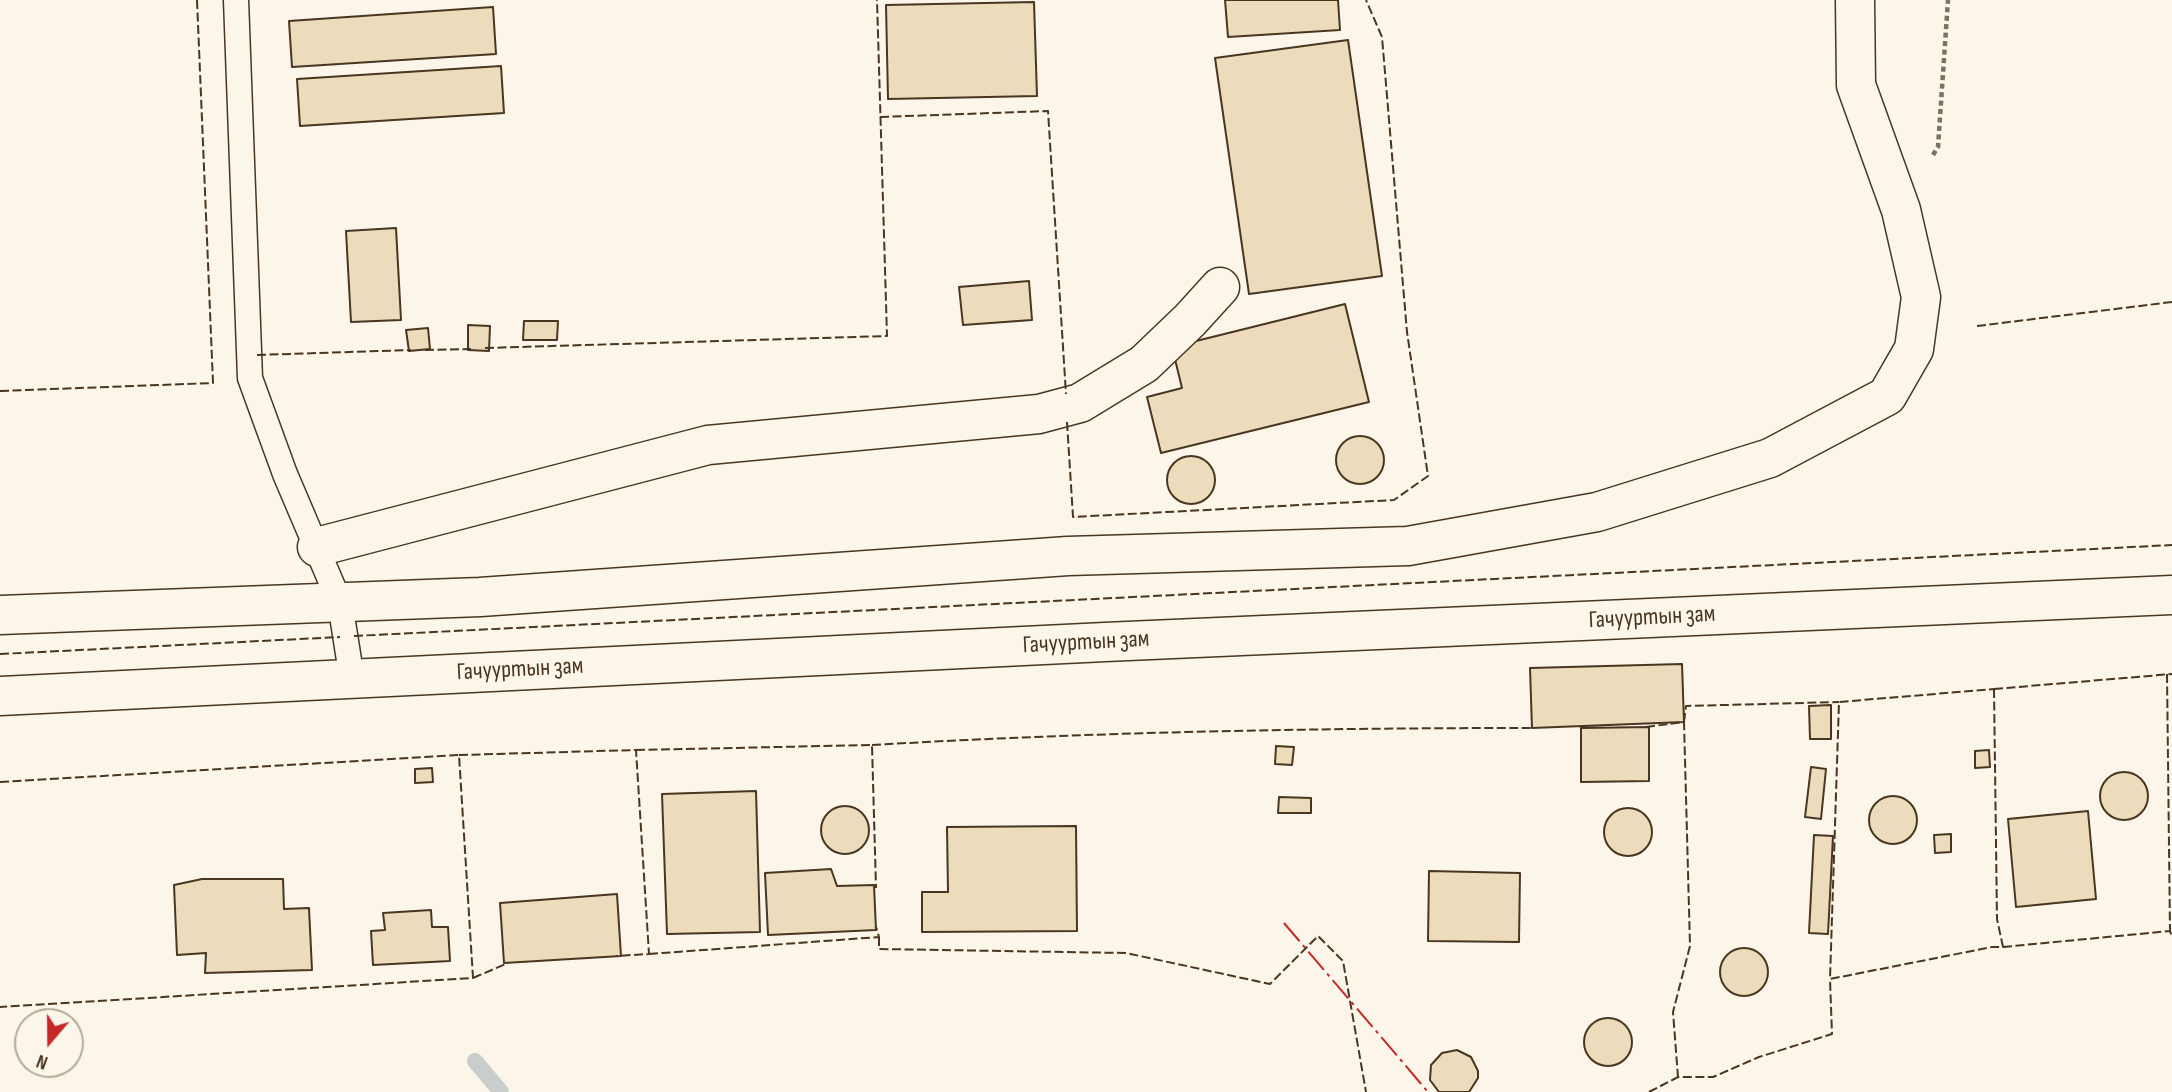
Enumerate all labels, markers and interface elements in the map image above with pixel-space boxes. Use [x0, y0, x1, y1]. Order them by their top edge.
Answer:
street label: Гачууртын зам [1588, 600, 1716, 636]
street label: Гачууртын зам [1022, 625, 1150, 661]
street label: Гачууртын зам [456, 652, 584, 688]
north arrow [14, 1008, 84, 1078]
text: N [34, 1049, 51, 1074]

